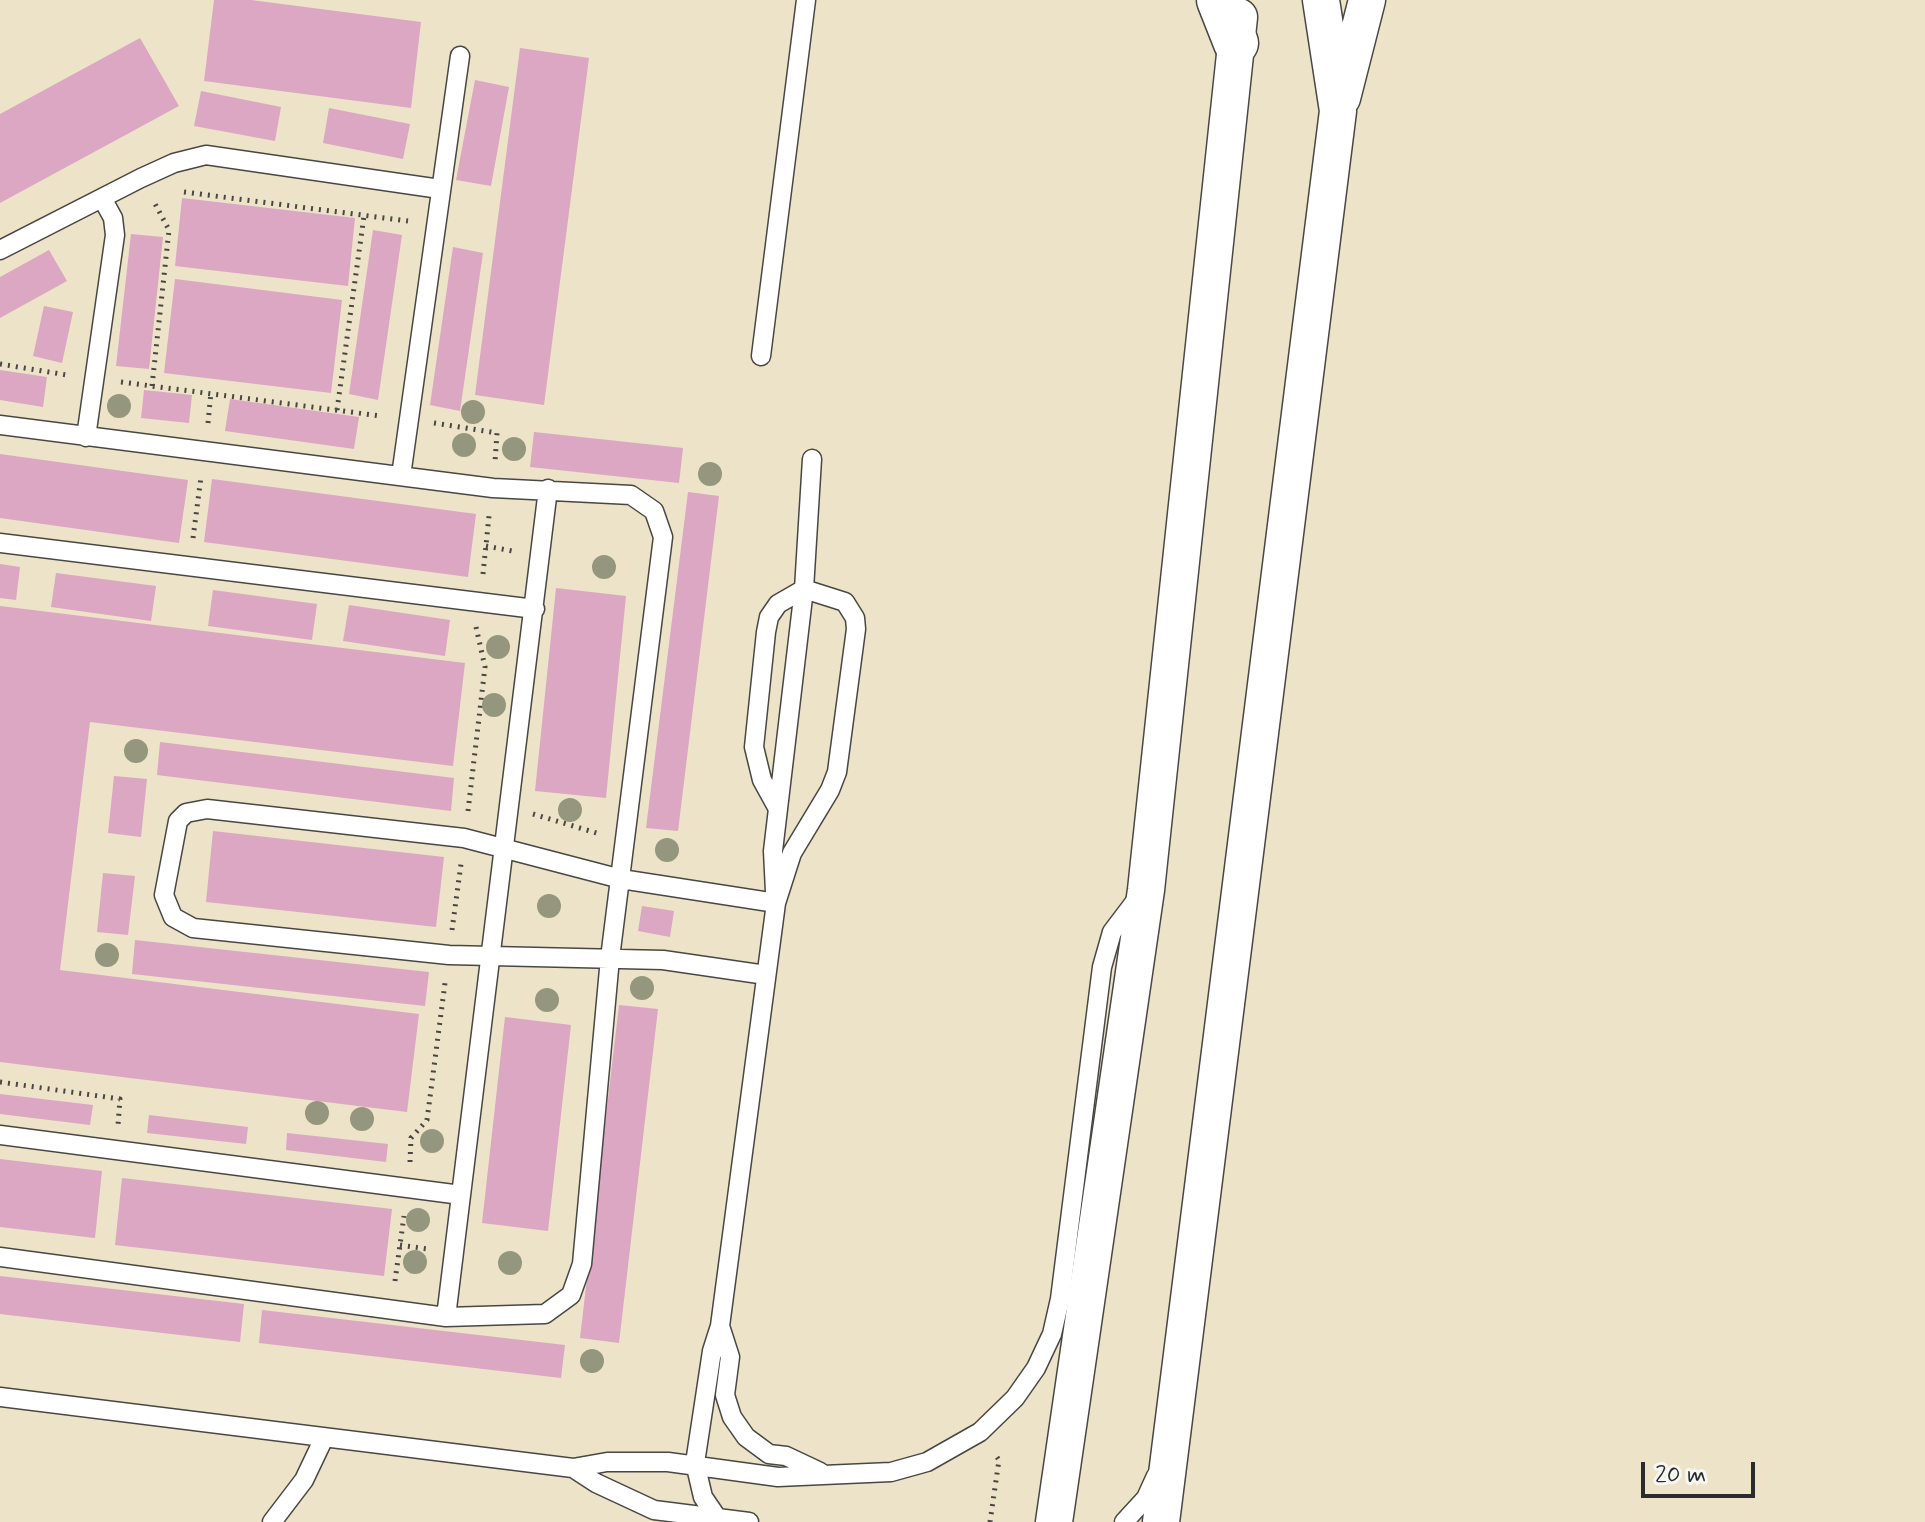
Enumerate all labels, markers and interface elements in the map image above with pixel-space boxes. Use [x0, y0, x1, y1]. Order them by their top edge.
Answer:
scale bar [1645, 1446, 1759, 1496]
text: 20 m [1655, 1460, 1706, 1491]

